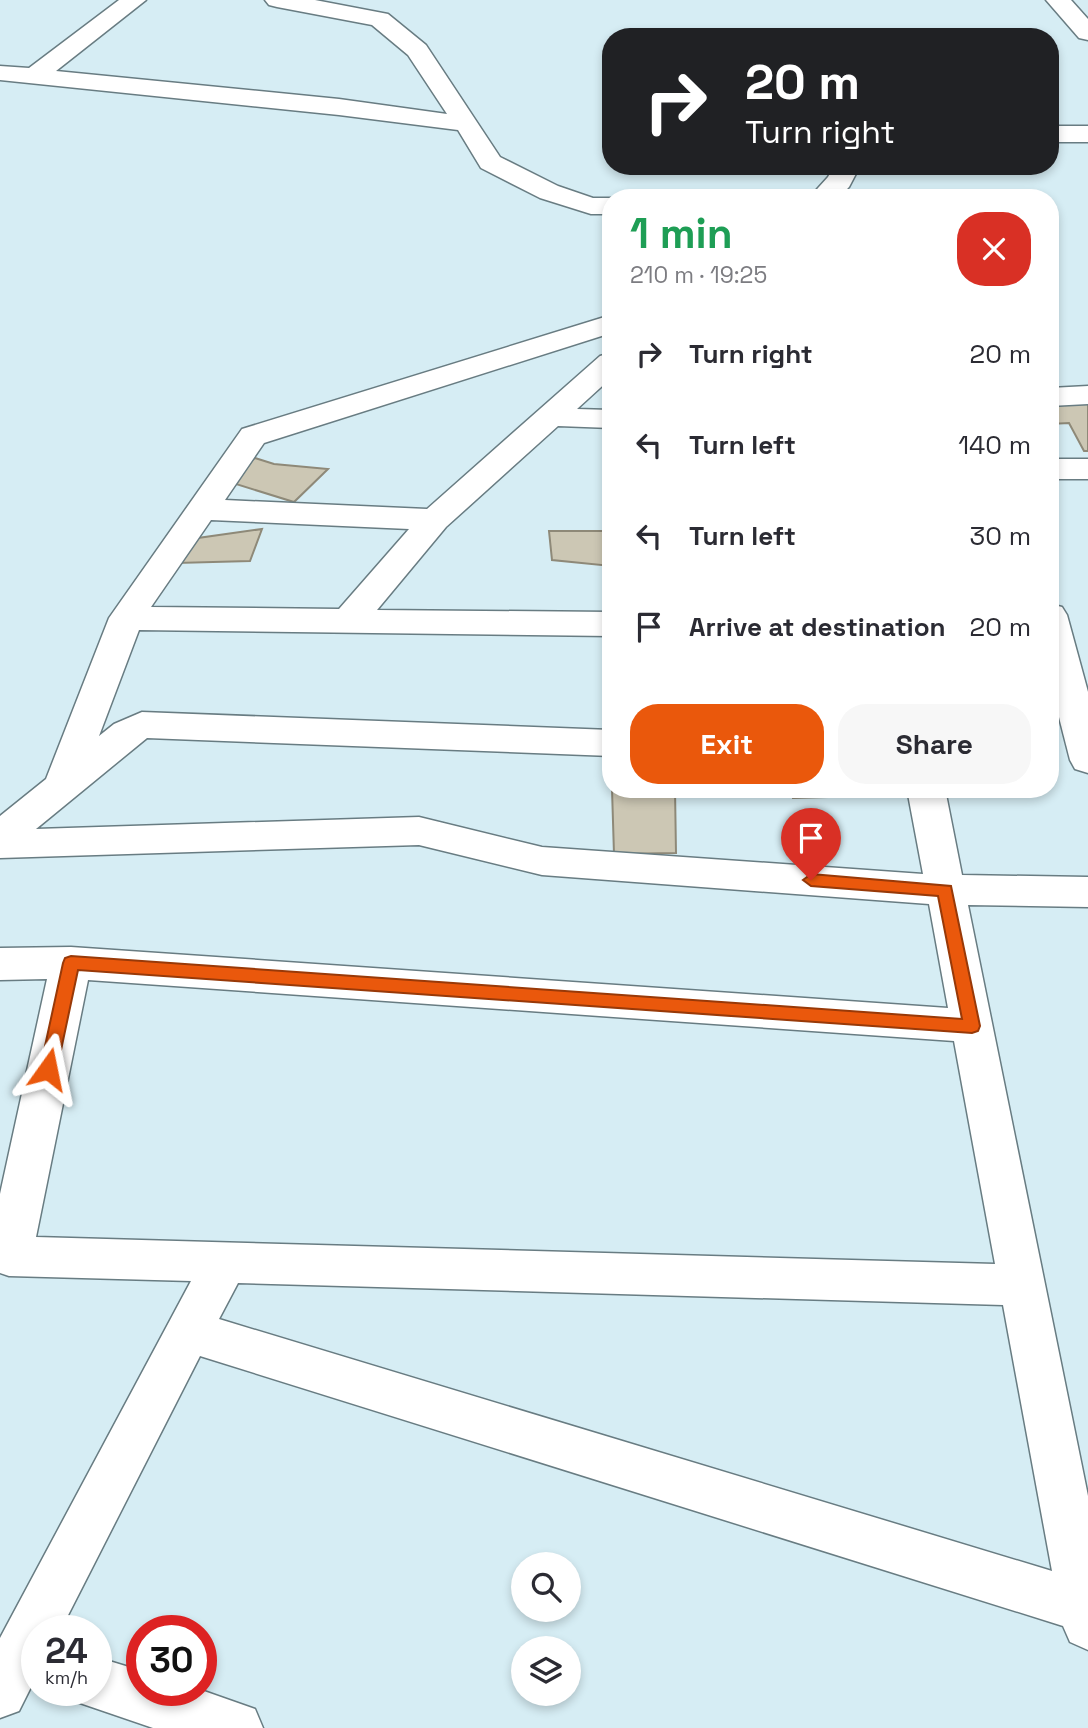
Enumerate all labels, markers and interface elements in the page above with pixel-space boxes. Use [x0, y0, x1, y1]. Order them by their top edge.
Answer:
text: 20 m [745, 51, 860, 113]
icon: right [630, 56, 721, 147]
text: Turn right [745, 112, 895, 152]
text: 1 min [630, 207, 733, 260]
button: close [957, 212, 1031, 286]
text: 210 m · 19:25 [630, 260, 767, 290]
icon: right [630, 335, 668, 373]
text: Turn right [689, 337, 813, 371]
text: 20 m [970, 337, 1031, 371]
icon: left [630, 426, 668, 464]
text: Turn left [689, 428, 796, 462]
text: 140 m [958, 428, 1031, 462]
icon: left [630, 517, 668, 555]
text: Turn left [689, 519, 796, 553]
text: 30 m [970, 519, 1031, 553]
icon: arrive [630, 608, 668, 646]
text: Arrive at destination [689, 610, 946, 644]
text: 20 m [970, 610, 1031, 644]
button: Exit [630, 704, 824, 784]
button: Share [838, 704, 1031, 784]
pin [781, 808, 841, 880]
icon: arrive [792, 819, 830, 857]
position arrow [11, 1032, 85, 1106]
map controls [511, 1552, 581, 1706]
button: search [511, 1552, 581, 1622]
speed limit sign: 30 [126, 1615, 217, 1706]
text: 24 [45, 1629, 88, 1673]
button: layers [511, 1636, 581, 1706]
text: km/h [45, 1666, 88, 1689]

